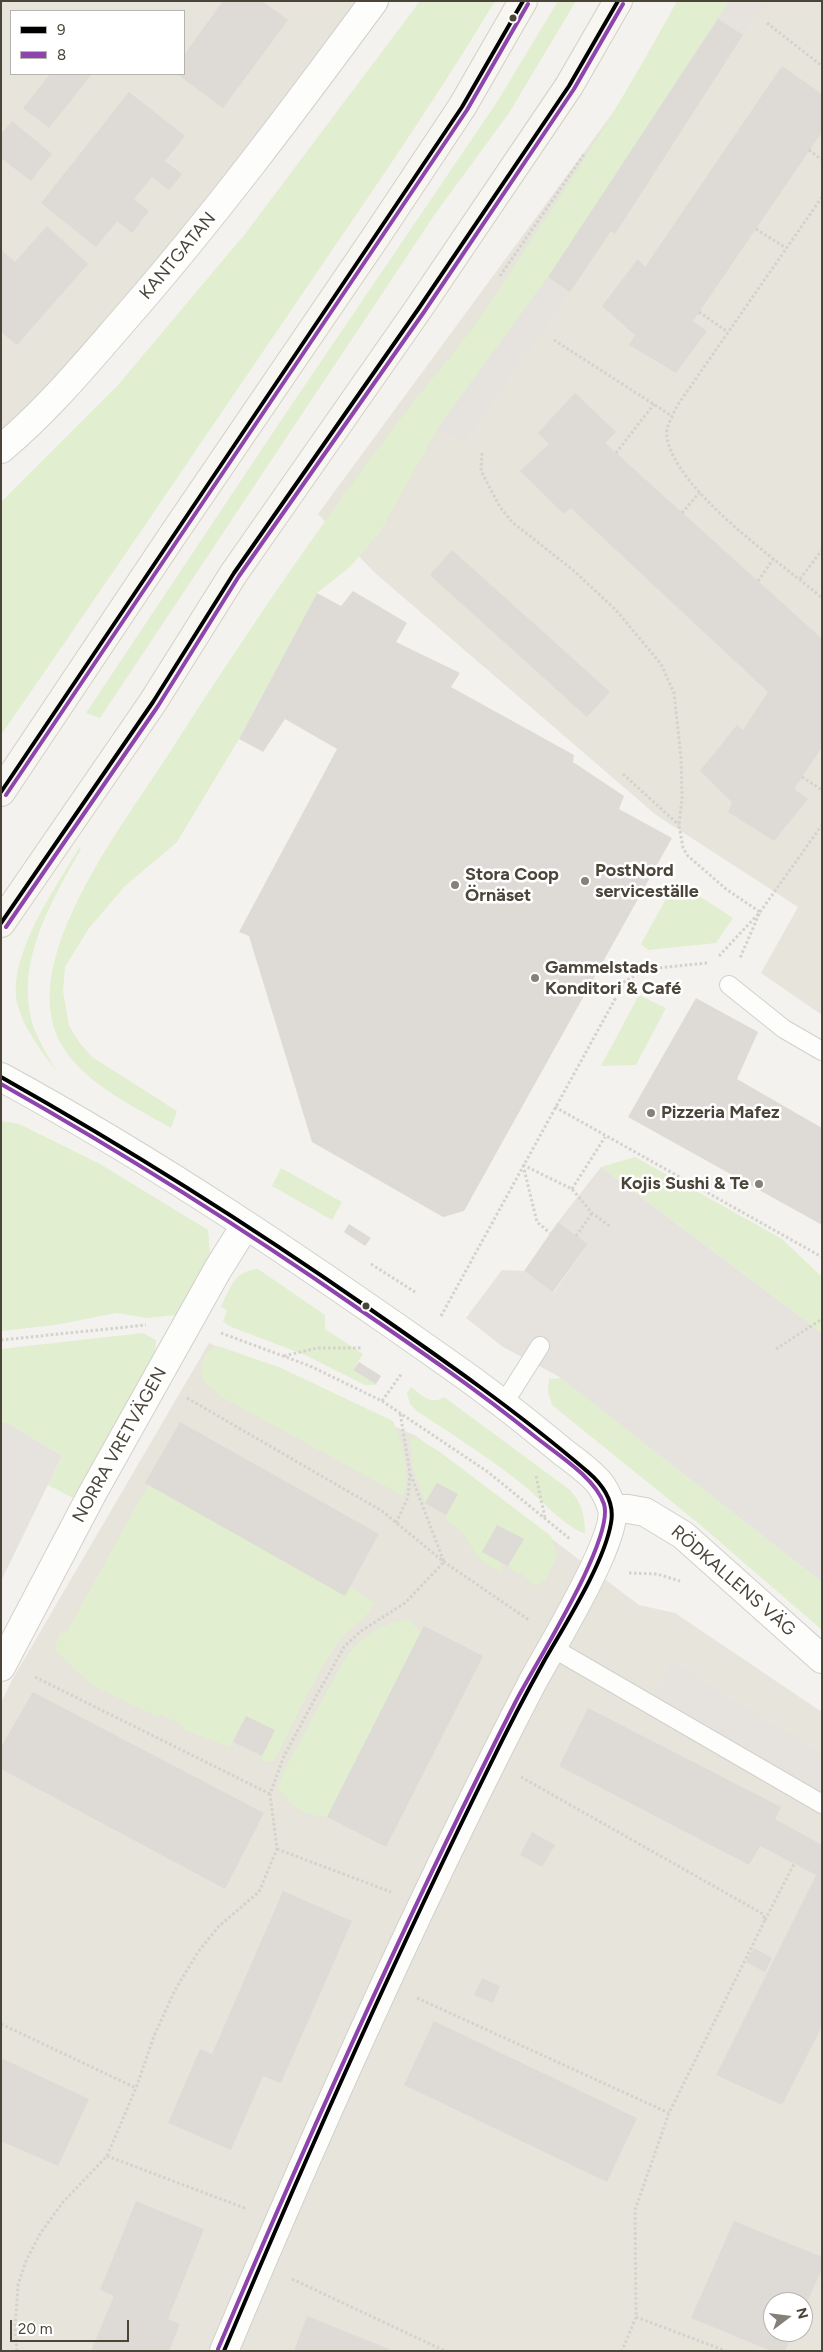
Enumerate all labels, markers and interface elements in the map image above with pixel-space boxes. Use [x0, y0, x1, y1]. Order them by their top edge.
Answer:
legend [10, 10, 185, 75]
unlabelled marker [508, 13, 518, 23]
text: 9 [57, 21, 66, 39]
text: 8 [57, 46, 66, 64]
street label: KANTGATAN [135, 208, 221, 304]
place label: PostNord serviceställe [595, 860, 699, 902]
place label: Stora Coop Örnäset [465, 864, 559, 906]
marker: PostNord serviceställe [579, 875, 591, 887]
marker: Stora Coop Örnäset [449, 879, 461, 891]
place label: Gammelstads Konditori & Café [545, 957, 681, 1000]
marker: Gammelstads Konditori & Café [529, 972, 541, 984]
place label: Pizzeria Mafez [661, 1102, 780, 1124]
marker: Pizzeria Mafez [645, 1107, 657, 1119]
place label: Kojis Sushi & Te [620, 1173, 749, 1195]
marker: Kojis Sushi & Te [753, 1178, 765, 1190]
unlabelled marker [361, 1301, 371, 1311]
street label: NORRA VRETVÄGEN [68, 1364, 172, 1526]
street label: RÖDKALLENS VÄG [666, 1521, 800, 1641]
north arrow [763, 2292, 813, 2342]
text: N [792, 2306, 812, 2321]
scale bar [12, 2310, 131, 2342]
text: 20 m [18, 2320, 52, 2338]

